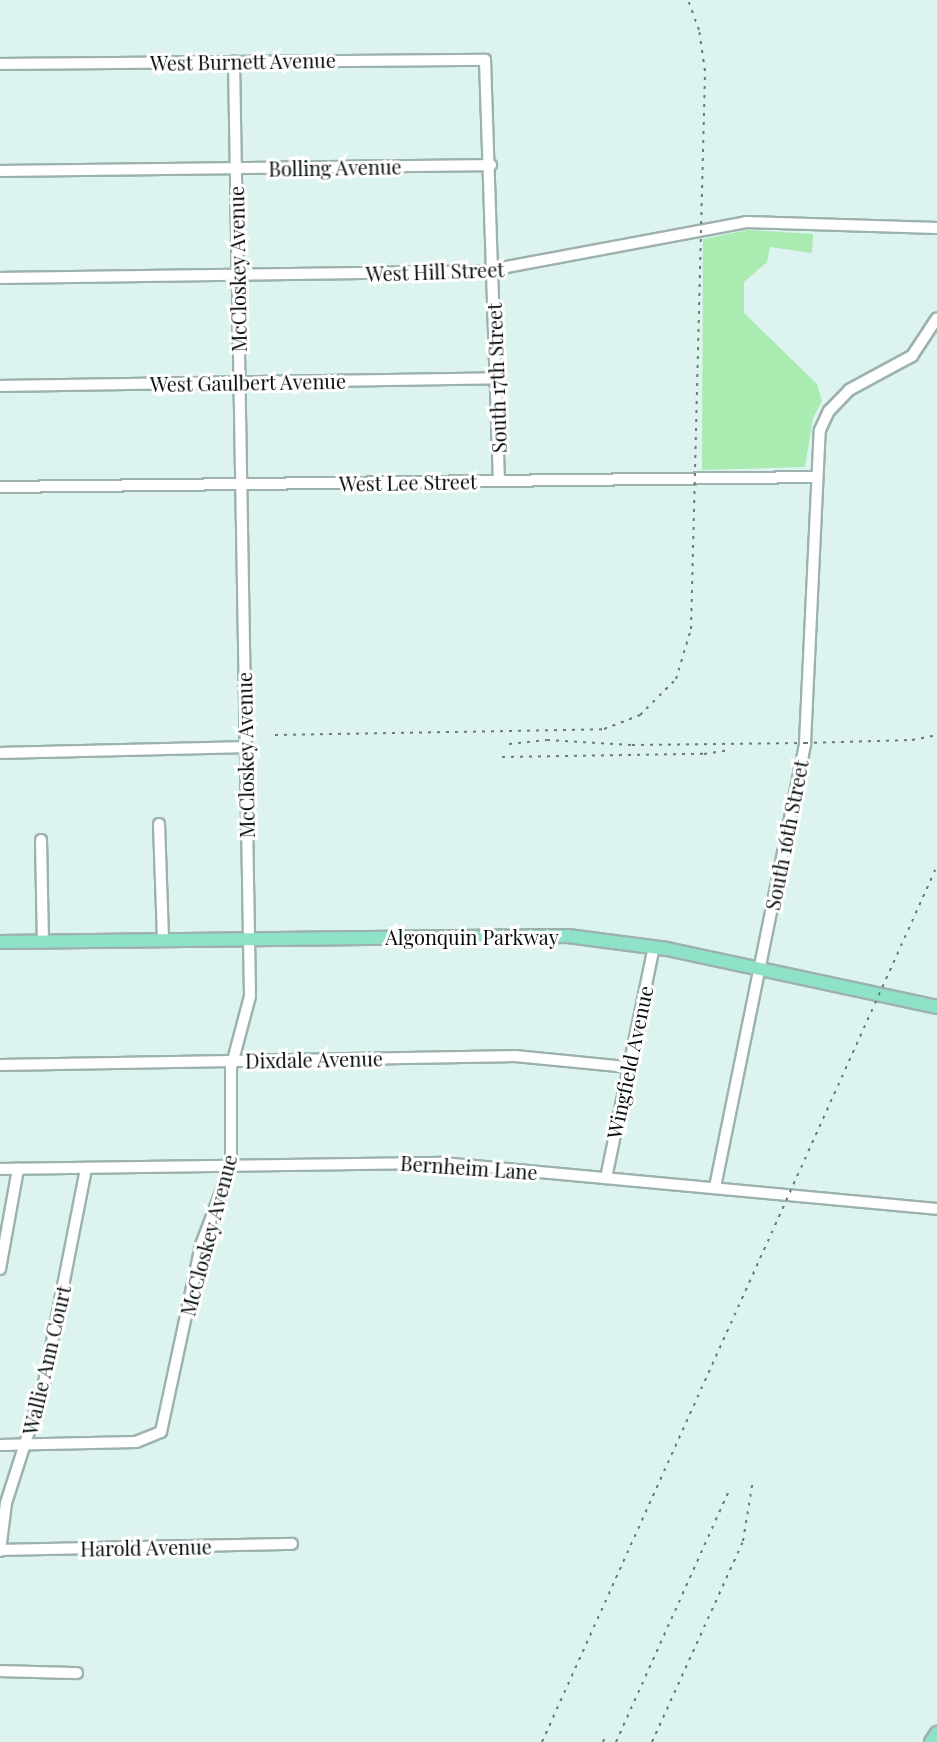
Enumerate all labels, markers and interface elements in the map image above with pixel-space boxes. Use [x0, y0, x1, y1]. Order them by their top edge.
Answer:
street label: West Burnett Avenue [149, 47, 337, 75]
street label: Bolling Avenue [268, 154, 402, 180]
street label: McCloskey Avenue [224, 185, 250, 353]
street label: West Hill Street [365, 257, 505, 285]
street label: South 17th Street [481, 303, 511, 453]
street label: West Gaulbert Avenue [149, 368, 347, 396]
street label: West Lee Street [339, 469, 477, 495]
street label: McCloskey Avenue [232, 671, 258, 839]
street label: South 16th Street [760, 758, 812, 912]
street label: Algonquin Parkway [385, 924, 559, 948]
street label: Wingfield Avenue [601, 983, 657, 1141]
street label: Dixdale Avenue [245, 1046, 383, 1072]
street label: Bernheim Lane [399, 1150, 539, 1184]
street label: McCloskey Avenue [175, 1151, 241, 1319]
street label: Wallie Ann Court [17, 1283, 75, 1437]
street label: Harold Avenue [80, 1534, 212, 1560]

